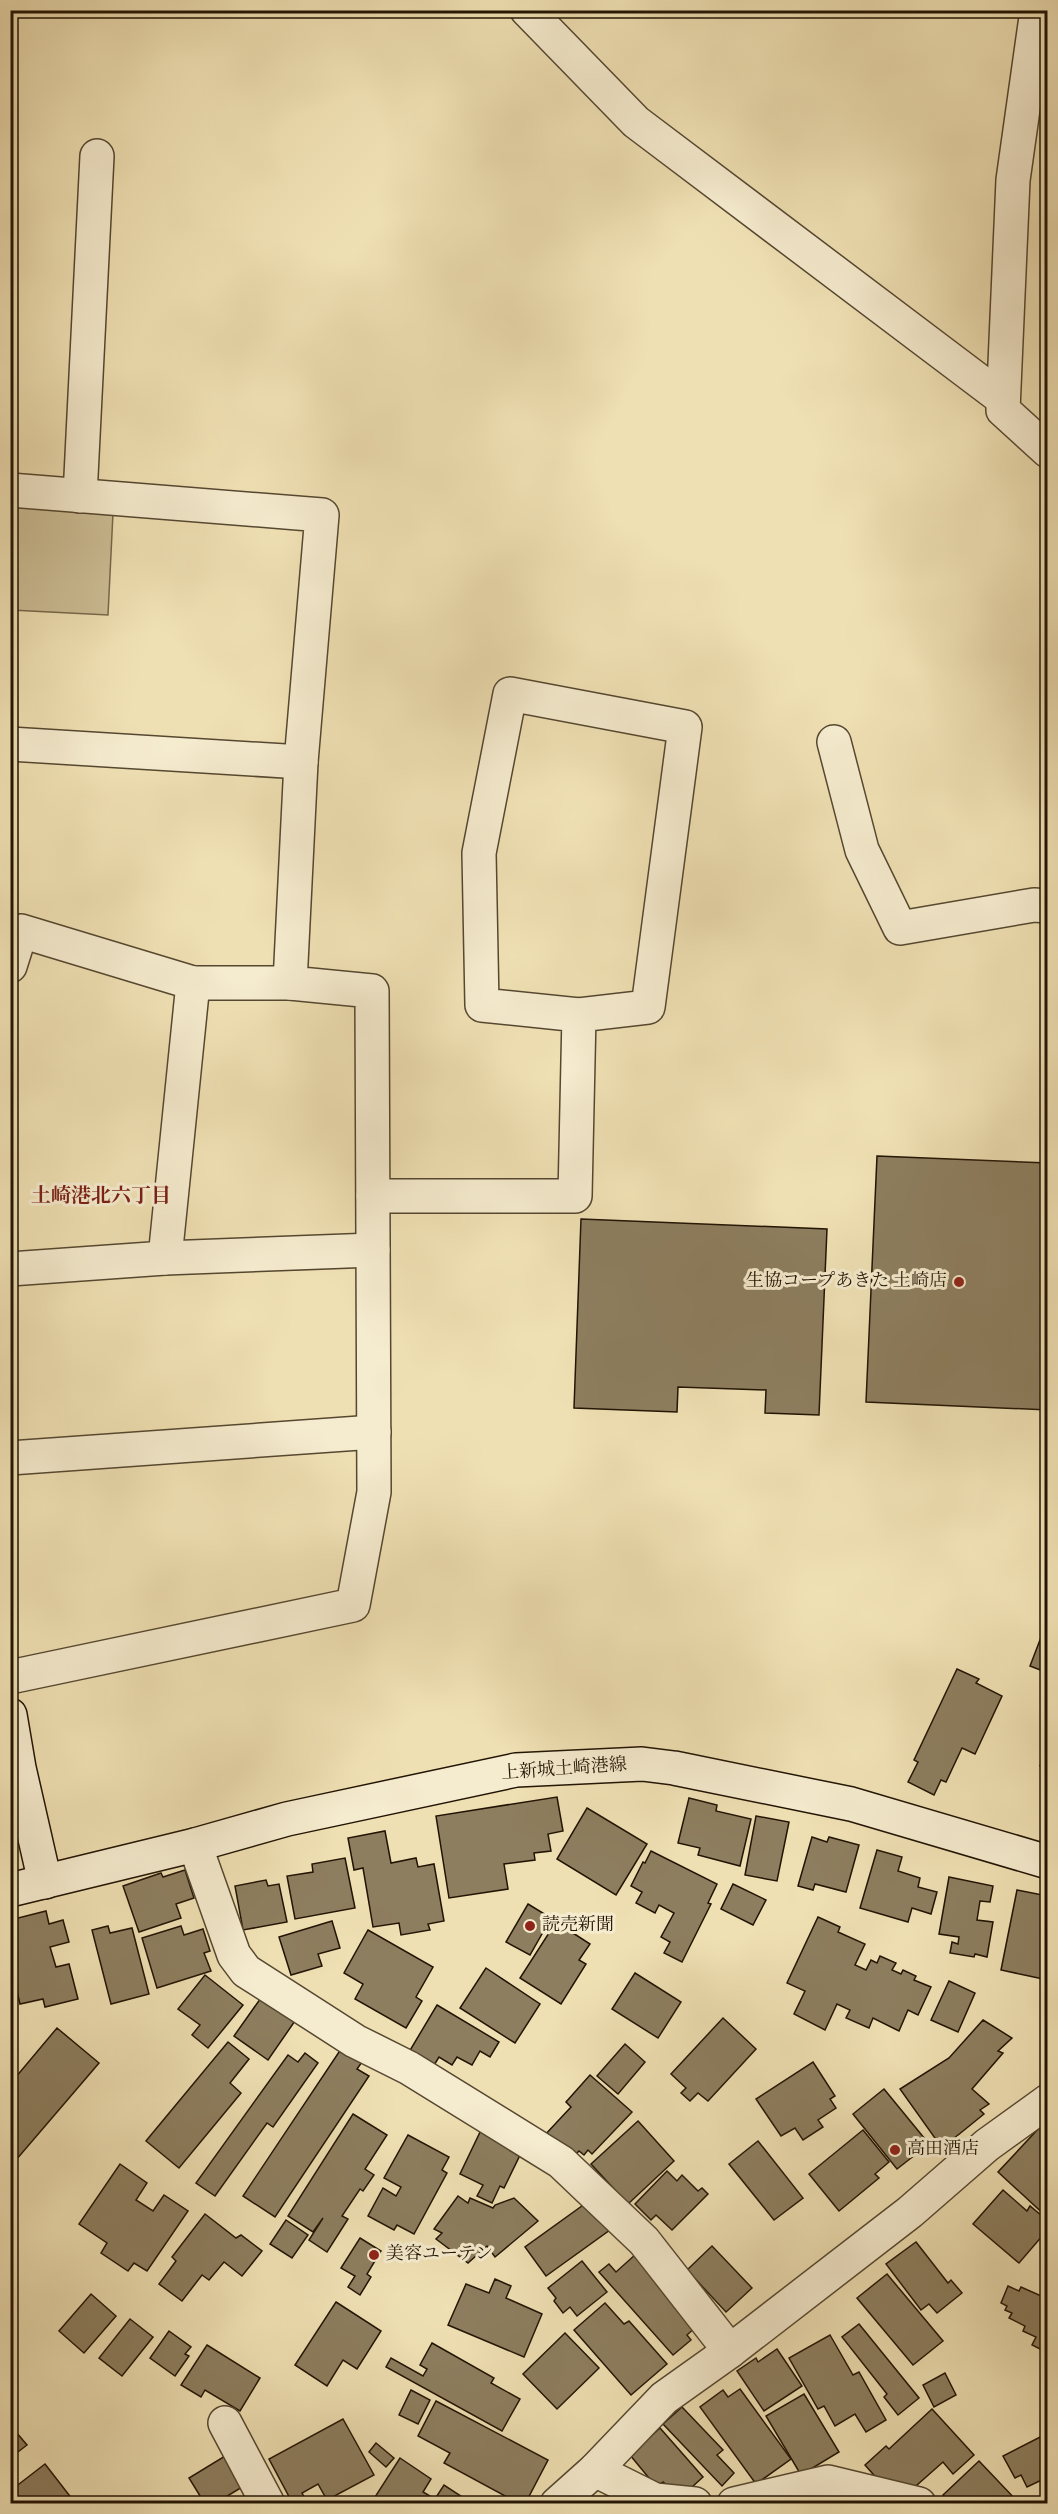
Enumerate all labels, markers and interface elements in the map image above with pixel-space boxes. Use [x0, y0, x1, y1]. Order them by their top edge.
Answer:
district label: 土崎港北六丁目 [31, 1183, 171, 1212]
place label: 生協コープあきた 土崎店 [746, 1269, 947, 1295]
marker: 生協コープあきた 土崎店 [952, 1275, 966, 1289]
street label: 上新城土崎港線 [500, 1753, 628, 1787]
place label: 読売新聞 [542, 1913, 614, 1939]
marker: 読売新聞 [523, 1919, 537, 1933]
place label: 高田酒店 [907, 2137, 979, 2163]
marker: 高田酒店 [888, 2143, 902, 2157]
place label: 美容ユーテン [386, 2242, 493, 2268]
marker: 美容ユーテン [367, 2248, 381, 2262]

